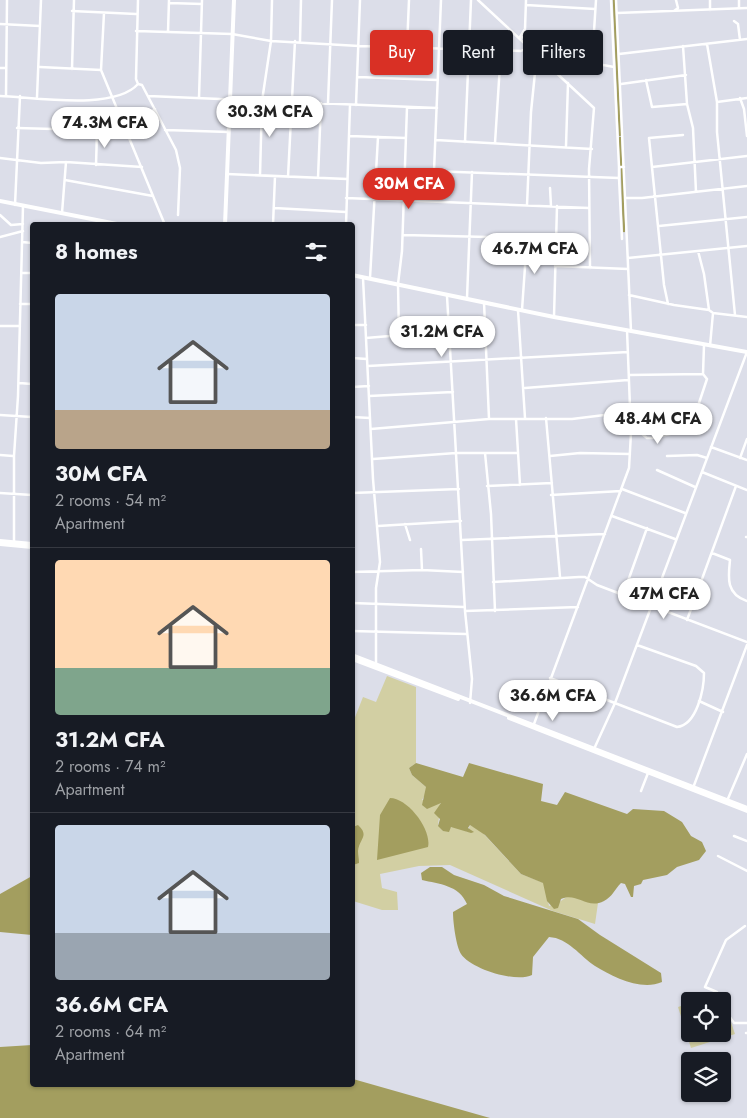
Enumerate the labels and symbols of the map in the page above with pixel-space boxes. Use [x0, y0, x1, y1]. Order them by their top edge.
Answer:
pin: 30.3M CFA [213, 96, 327, 138]
pin: 74.3M CFA [48, 106, 162, 149]
pin: 30M CFA [363, 168, 455, 210]
pin: 46.7M CFA [478, 232, 592, 275]
pin: 31.2M CFA [385, 316, 499, 358]
pin: 48.4M CFA [601, 402, 715, 445]
pin: 47M CFA [618, 578, 710, 620]
pin: 36.6M CFA [496, 680, 610, 722]

